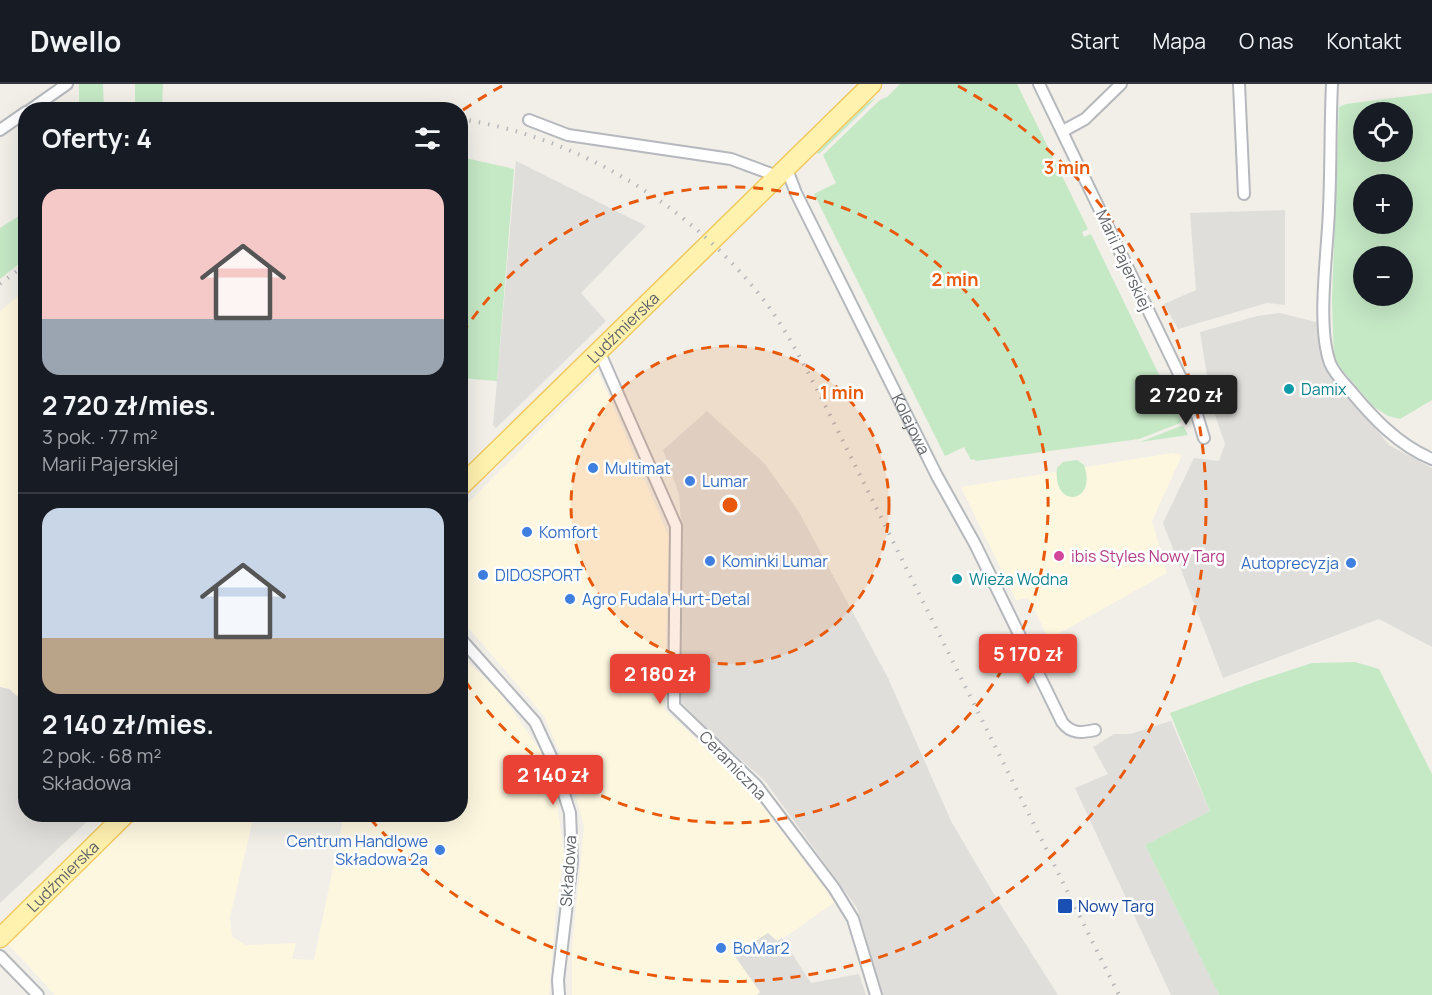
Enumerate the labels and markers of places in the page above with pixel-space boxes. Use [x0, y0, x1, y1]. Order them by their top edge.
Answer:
pin: 2 720 zł [1124, 375, 1248, 426]
place label: Damix [1301, 378, 1347, 400]
marker: Damix [1282, 382, 1296, 396]
place label: Multimat [605, 457, 671, 479]
marker: Multimat [586, 461, 600, 475]
place label: Lumar [702, 470, 748, 492]
marker: Lumar [683, 474, 697, 488]
centre of rings [720, 495, 740, 515]
place label: Komfort [539, 521, 598, 543]
marker: Komfort [520, 525, 534, 539]
place label: ibis Styles Nowy Targ [1071, 545, 1225, 567]
marker: ibis Styles Nowy Targ [1052, 549, 1066, 563]
place label: Kominki Lumar [722, 550, 828, 572]
place label: Autoprecyzja [1241, 552, 1339, 574]
marker: Kominki Lumar [703, 554, 717, 568]
marker: Autoprecyzja [1344, 556, 1358, 570]
place label: DIDOSPORT [495, 564, 583, 586]
marker: DIDOSPORT [476, 568, 490, 582]
place label: Wieża Wodna [969, 568, 1068, 590]
marker: Wieża Wodna [950, 572, 964, 586]
place label: Agro Fudala Hurt-Detal [582, 588, 750, 610]
marker: Agro Fudala Hurt-Detal [563, 592, 577, 606]
pin: 5 170 zł [966, 634, 1090, 685]
pin: 2 180 zł [598, 654, 722, 705]
pin: 2 140 zł [491, 755, 615, 806]
place label: Centrum Handlowe Składowa 2a [287, 830, 428, 870]
marker: Centrum Handlowe Składowa 2a [433, 843, 447, 857]
place label: Nowy Targ [1078, 895, 1154, 917]
marker: Nowy Targ [1056, 897, 1074, 915]
place label: BoMar2 [733, 937, 790, 959]
marker: BoMar2 [714, 941, 728, 955]

